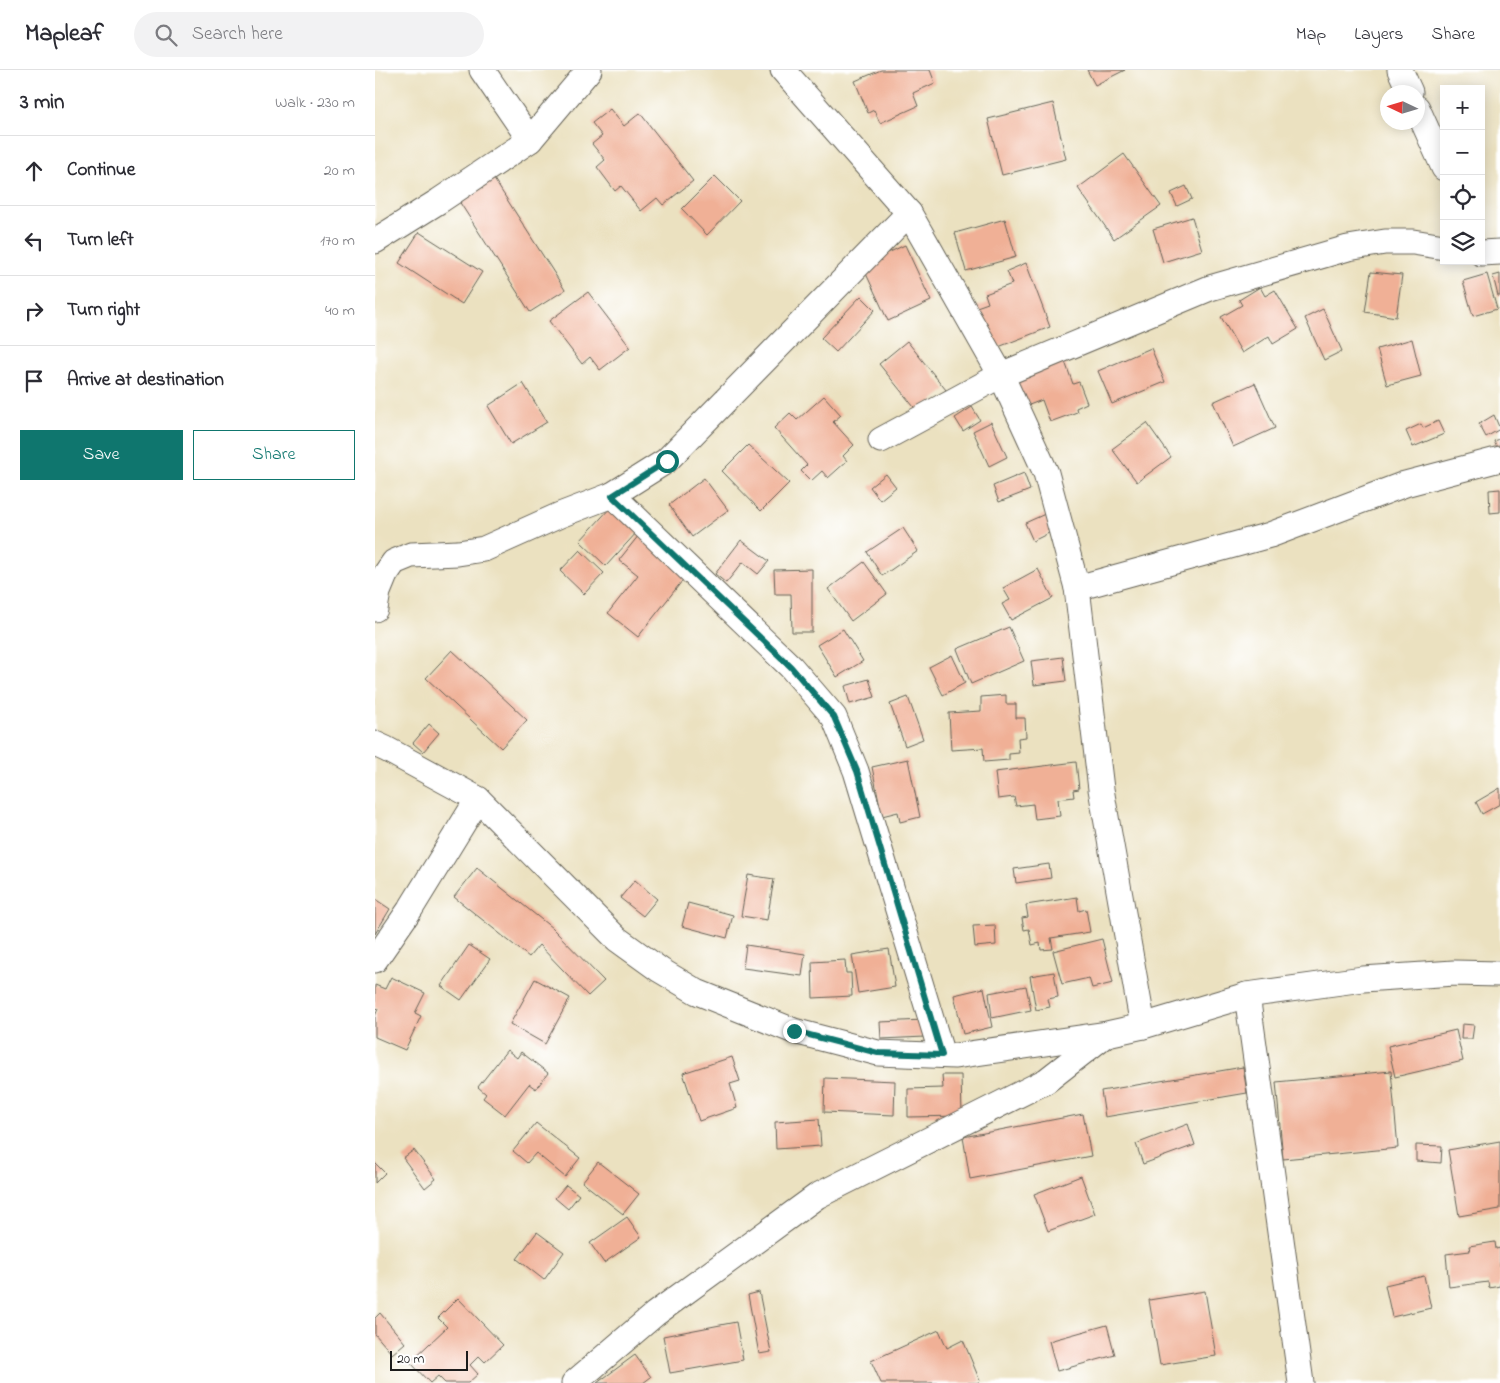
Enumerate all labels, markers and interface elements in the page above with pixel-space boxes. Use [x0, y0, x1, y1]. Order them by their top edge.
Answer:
search box [134, 12, 484, 57]
text: Mapleaf [25, 17, 104, 52]
icon: search [152, 21, 180, 49]
text: Search here [192, 21, 283, 48]
text: Map [1296, 22, 1326, 48]
text: Layers [1354, 22, 1404, 48]
text: Share [1432, 22, 1475, 48]
north arrow [1380, 85, 1425, 130]
map controls [1440, 85, 1485, 265]
button: + [1440, 85, 1485, 130]
text: 3 min [20, 88, 64, 118]
text: Walk · 230 m [275, 91, 355, 115]
button: − [1440, 130, 1485, 175]
icon: ahead [20, 157, 48, 185]
text: Continue [67, 157, 135, 184]
text: 20 m [324, 159, 355, 183]
button: locate [1440, 175, 1485, 220]
button: layers [1440, 220, 1485, 265]
icon: left [20, 227, 48, 255]
text: Turn left [67, 227, 134, 254]
text: 170 m [320, 229, 355, 253]
icon: right [20, 297, 48, 325]
text: Turn right [67, 297, 140, 324]
text: 40 m [325, 299, 355, 323]
icon: arrive [20, 367, 48, 395]
text: Arrive at destination [67, 367, 224, 394]
button: Save [20, 430, 183, 480]
button: Share [193, 430, 355, 480]
route start [656, 450, 679, 473]
route end [783, 1020, 806, 1043]
scale bar [390, 1348, 467, 1371]
text: 20 m [397, 1349, 424, 1370]

